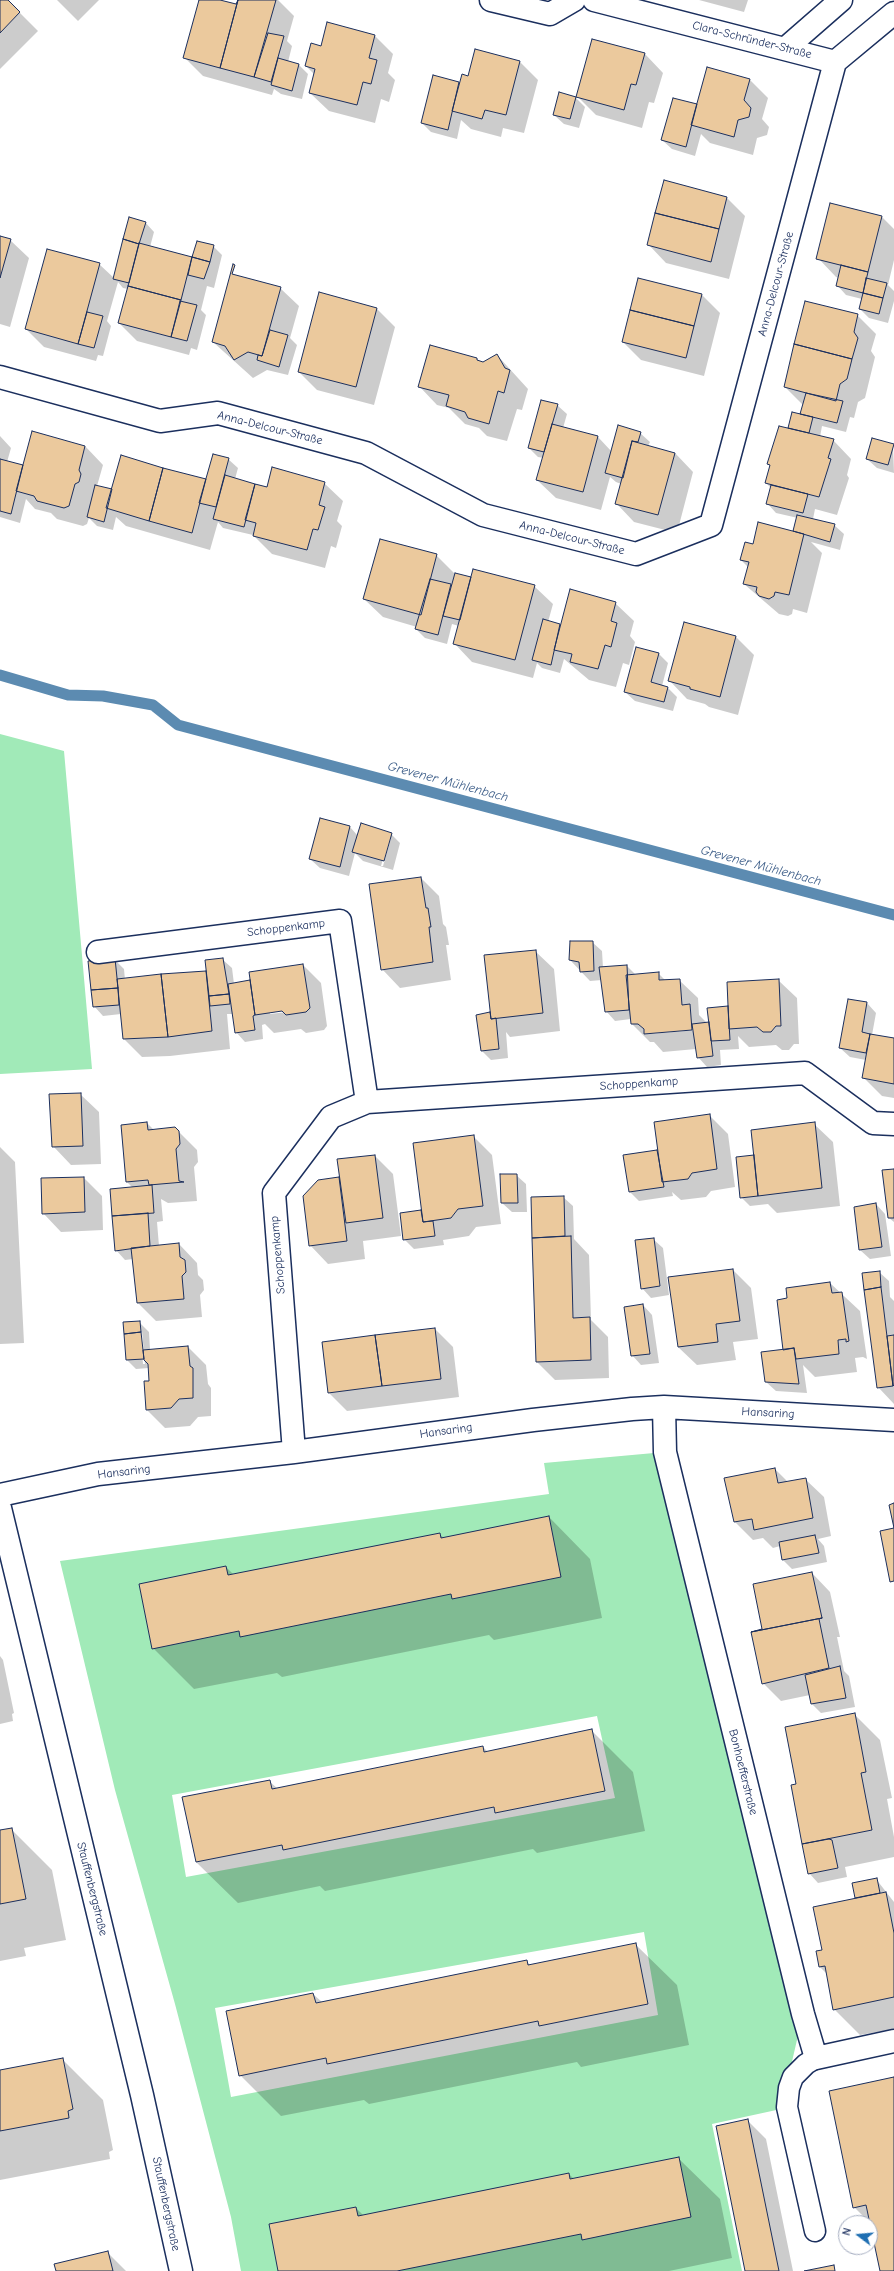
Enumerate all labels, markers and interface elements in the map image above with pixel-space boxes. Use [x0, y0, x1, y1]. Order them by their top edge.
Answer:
street label: Clara-Schründer-Straße [691, 18, 813, 62]
street label: Anna-Delcour-Straße [755, 230, 797, 338]
street label: Anna-Delcour-Straße [216, 408, 324, 448]
street label: Anna-Delcour-Straße [518, 518, 626, 558]
water label: Grevener Mühlenbach [386, 758, 510, 806]
water label: Grevener Mühlenbach [699, 842, 823, 890]
street label: Schoppenkamp [246, 916, 326, 940]
street label: Schoppenkamp [599, 1074, 679, 1094]
street label: Schoppenkamp [267, 1215, 289, 1295]
street label: Hansaring [741, 1404, 795, 1422]
street label: Hansaring [419, 1420, 473, 1442]
street label: Hansaring [97, 1462, 151, 1482]
street label: Bonhoefferstraße [725, 1728, 761, 1816]
street label: Stauffenbergstraße [73, 1841, 111, 1937]
street label: Stauffenbergstraße [149, 2156, 183, 2252]
north arrow [838, 2215, 878, 2255]
text: N [840, 2227, 854, 2237]

